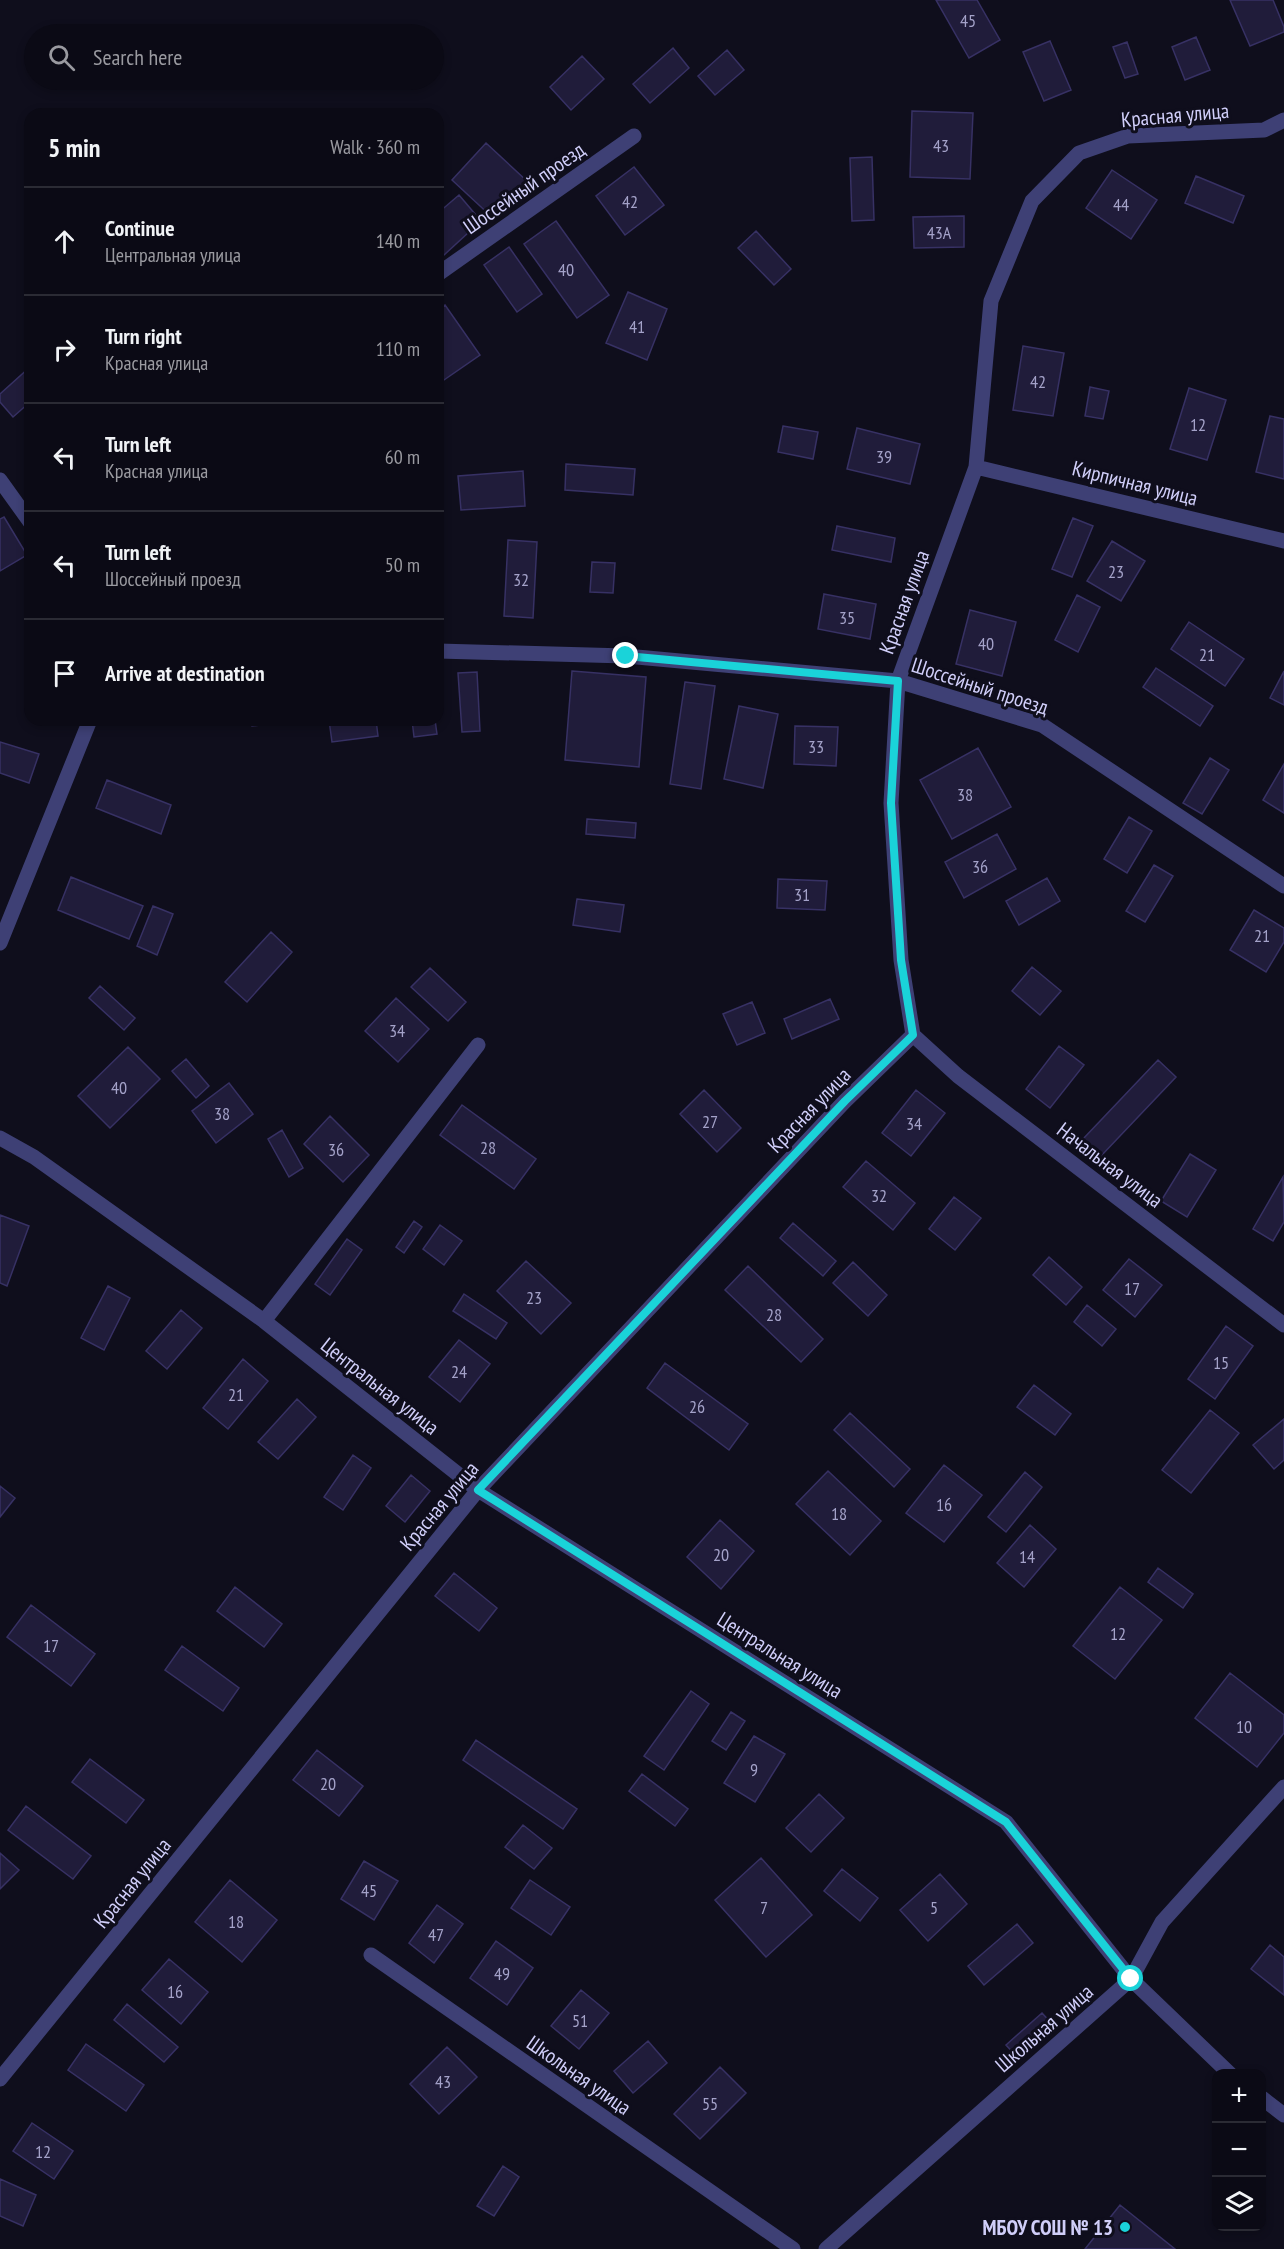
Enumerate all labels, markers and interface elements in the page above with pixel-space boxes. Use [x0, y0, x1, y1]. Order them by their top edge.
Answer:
house number: 45 [960, 9, 976, 32]
search box [24, 24, 444, 90]
icon: search [45, 41, 78, 74]
text: Search here [93, 43, 182, 71]
street label: Красная улица [1120, 97, 1230, 133]
text: 5 min [48, 131, 101, 164]
text: Walk · 360 m [330, 134, 420, 160]
house number: 43 [933, 134, 949, 157]
street label: Шоссейный проезд [458, 136, 590, 240]
house number: 42 [622, 190, 638, 213]
house number: 44 [1113, 193, 1129, 216]
text: Continue [105, 214, 175, 242]
house number: 43А [927, 221, 952, 244]
icon: ahead [48, 225, 81, 258]
text: 140 m [376, 228, 420, 254]
text: Центральная улица [105, 242, 241, 268]
house number: 40 [558, 258, 574, 281]
house number: 41 [629, 315, 645, 338]
text: Turn right [105, 322, 182, 350]
icon: right [48, 333, 81, 366]
text: 110 m [376, 336, 420, 362]
text: Красная улица [105, 350, 208, 376]
house number: 42 [1030, 370, 1046, 393]
house number: 12 [1190, 413, 1206, 436]
text: Turn left [105, 430, 171, 458]
icon: left [48, 441, 81, 474]
text: 60 m [385, 444, 420, 470]
house number: 39 [876, 445, 892, 468]
street label: Кирпичная улица [1069, 454, 1201, 512]
text: Красная улица [105, 458, 208, 484]
text: Turn left [105, 538, 171, 566]
street label: Красная улица [873, 546, 935, 658]
icon: left [48, 549, 81, 582]
text: 50 m [385, 552, 420, 578]
house number: 23 [1108, 560, 1124, 583]
text: Шоссейный проезд [105, 566, 241, 592]
house number: 32 [513, 568, 529, 591]
house number: 35 [839, 606, 855, 629]
house number: 40 [978, 632, 994, 655]
route end [612, 642, 638, 668]
house number: 21 [1199, 643, 1215, 666]
street label: Шоссейный проезд [908, 651, 1052, 721]
icon: arrive [48, 657, 81, 690]
text: Arrive at destination [105, 659, 265, 687]
house number: 33 [808, 735, 824, 758]
house number: 38 [957, 783, 973, 806]
house number: 36 [972, 855, 988, 878]
house number: 31 [794, 883, 810, 906]
house number: 21 [1254, 924, 1270, 947]
house number: 34 [389, 1019, 405, 1042]
street label: Красная улица [762, 1062, 856, 1158]
house number: 40 [111, 1076, 127, 1099]
house number: 38 [214, 1102, 230, 1125]
house number: 27 [702, 1110, 718, 1133]
house number: 34 [906, 1112, 922, 1135]
street label: Начальная улица [1052, 1116, 1168, 1214]
house number: 28 [480, 1136, 496, 1159]
house number: 36 [328, 1138, 344, 1161]
house number: 32 [871, 1184, 887, 1207]
house number: 17 [1124, 1277, 1140, 1300]
house number: 23 [526, 1286, 542, 1309]
house number: 28 [766, 1303, 782, 1326]
street label: Центральная улица [315, 1331, 445, 1441]
house number: 15 [1213, 1351, 1229, 1374]
house number: 24 [451, 1360, 467, 1383]
house number: 21 [228, 1383, 244, 1406]
house number: 26 [689, 1395, 705, 1418]
street label: Красная улица [394, 1456, 484, 1556]
house number: 16 [936, 1493, 952, 1516]
house number: 18 [831, 1502, 847, 1525]
house number: 20 [713, 1543, 729, 1566]
house number: 14 [1019, 1545, 1035, 1568]
street label: Центральная улица [712, 1606, 848, 1704]
house number: 12 [1110, 1622, 1126, 1645]
house number: 17 [43, 1634, 59, 1657]
house number: 10 [1236, 1715, 1252, 1738]
house number: 9 [750, 1758, 758, 1781]
house number: 20 [320, 1772, 336, 1795]
street label: Красная улица [87, 1832, 177, 1934]
house number: 45 [361, 1879, 377, 1902]
house number: 7 [760, 1896, 768, 1919]
house number: 5 [930, 1896, 938, 1919]
house number: 18 [228, 1910, 244, 1933]
house number: 47 [428, 1923, 444, 1946]
house number: 49 [494, 1962, 510, 1985]
route start [1117, 1965, 1143, 1991]
street label: Школьная улица [989, 1978, 1099, 2078]
house number: 16 [167, 1980, 183, 2003]
house number: 51 [572, 2009, 588, 2032]
street label: Школьная улица [522, 2029, 636, 2121]
map controls [1212, 2069, 1266, 2231]
button: + [1212, 2069, 1266, 2123]
house number: 43 [435, 2070, 451, 2093]
house number: 55 [702, 2092, 718, 2115]
button: − [1212, 2123, 1266, 2177]
house number: 12 [35, 2140, 51, 2163]
button: layers [1212, 2177, 1266, 2231]
place label: МБОУ СОШ № 13 [982, 2214, 1113, 2241]
marker: МБОУ СОШ № 13 [1118, 2220, 1132, 2234]

